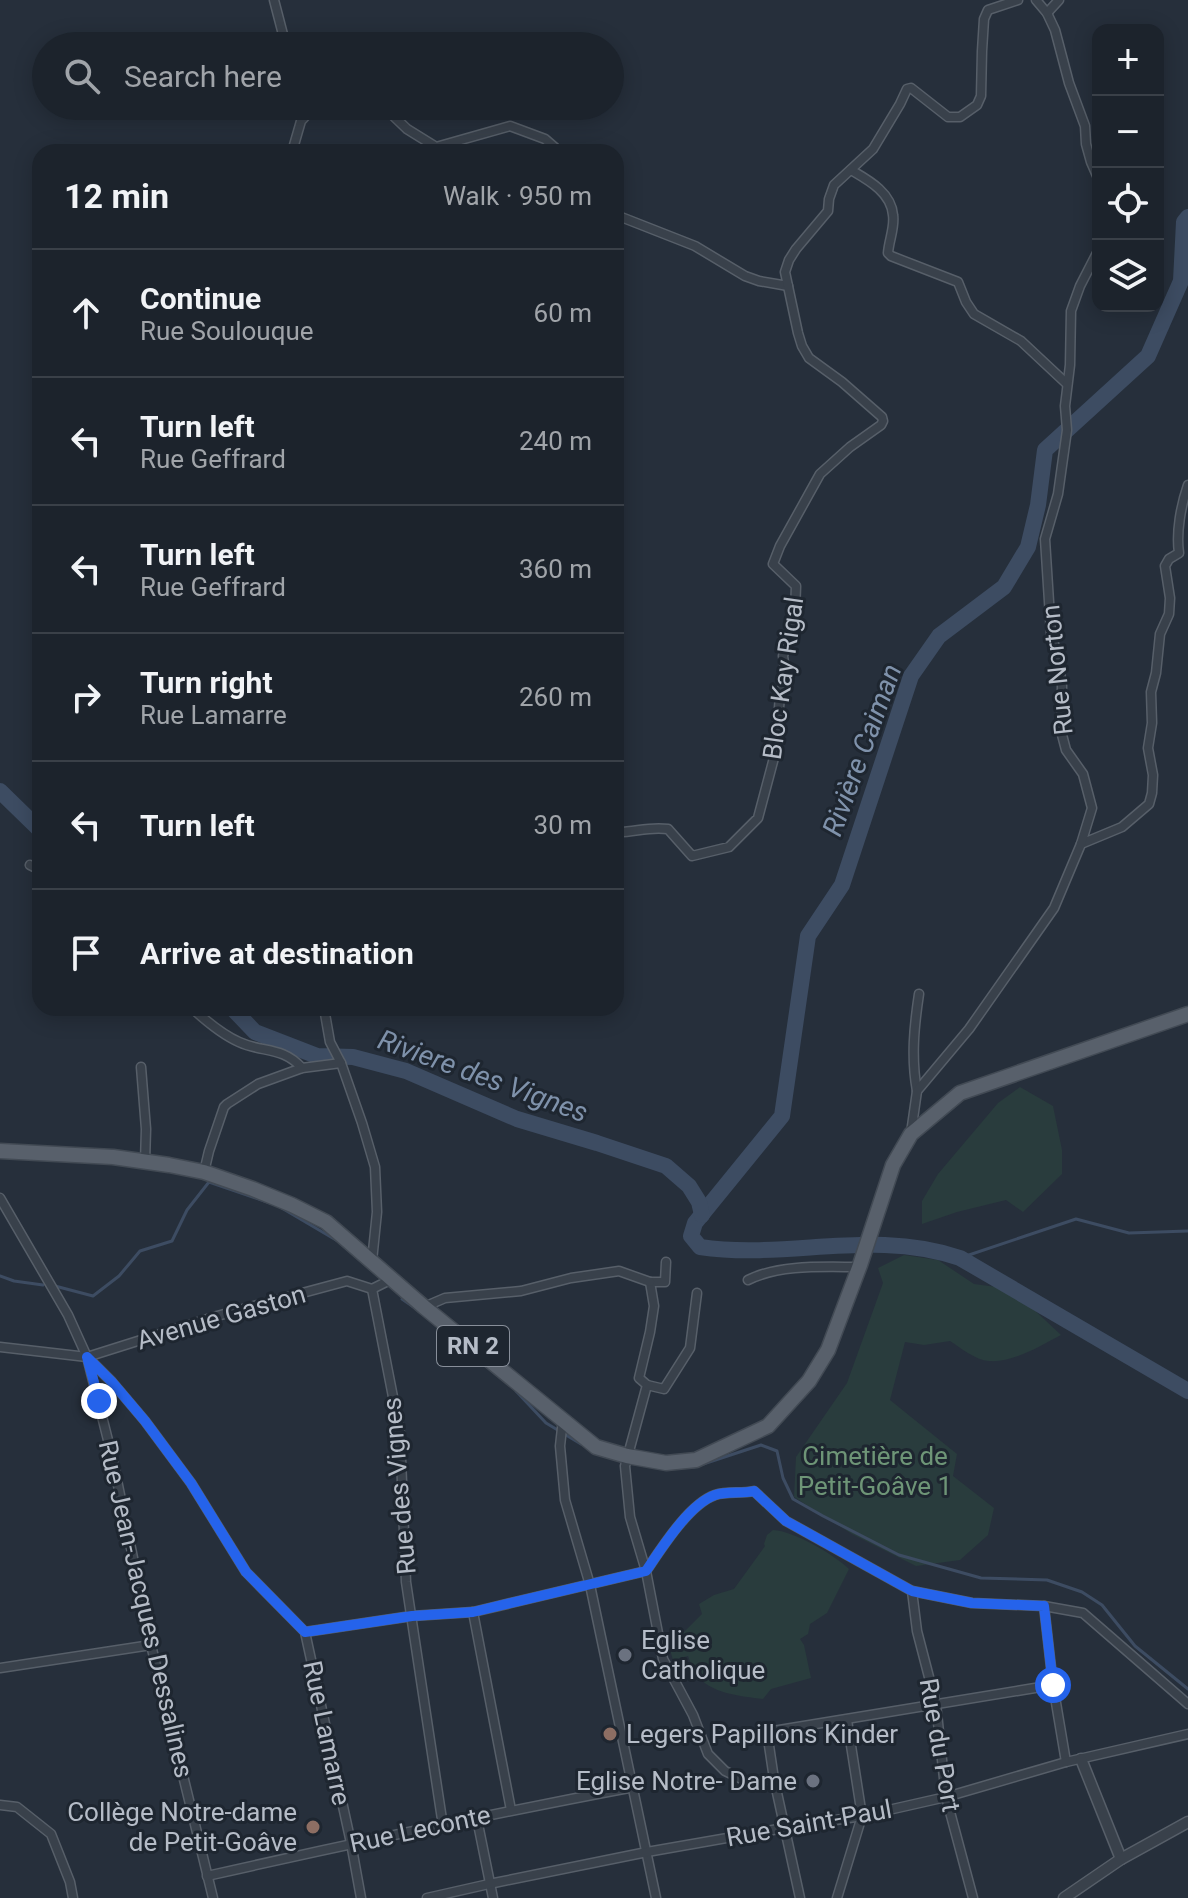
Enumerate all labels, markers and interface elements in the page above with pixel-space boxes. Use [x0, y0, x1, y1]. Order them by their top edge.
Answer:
map controls [1092, 24, 1164, 312]
button: + [1092, 24, 1164, 96]
search box [32, 32, 624, 120]
icon: search [60, 54, 104, 98]
text: Search here [124, 59, 282, 94]
button: − [1092, 96, 1164, 168]
button: locate [1092, 168, 1164, 240]
text: 12 min [64, 176, 169, 216]
text: Walk · 950 m [443, 181, 592, 211]
button: layers [1092, 240, 1164, 312]
text: Continue [140, 281, 261, 316]
icon: ahead [64, 291, 108, 335]
text: 60 m [534, 298, 592, 328]
text: Rue Soulouque [140, 316, 314, 346]
text: Turn left [140, 409, 255, 444]
icon: left [64, 419, 108, 463]
text: 240 m [519, 426, 592, 456]
text: Rue Geffrard [140, 444, 286, 474]
text: Turn left [140, 537, 255, 572]
icon: left [64, 547, 108, 591]
text: 360 m [519, 554, 592, 584]
text: Rue Geffrard [140, 572, 286, 602]
street label: Bloc Kay Rigal [757, 595, 809, 761]
street label: Rue Norton [1035, 603, 1079, 737]
water label: Rivière Caiman [816, 660, 908, 840]
text: Turn right [140, 665, 273, 700]
icon: right [64, 675, 108, 719]
text: 260 m [519, 682, 592, 712]
text: Rue Lamarre [140, 700, 287, 730]
icon: left [64, 803, 108, 847]
text: Turn left [140, 808, 255, 843]
text: 30 m [534, 810, 592, 840]
icon: arrive [64, 931, 108, 975]
text: Arrive at destination [140, 936, 414, 971]
water label: Riviere des Vignes [374, 1023, 592, 1129]
street label: Avenue Gaston [133, 1279, 309, 1355]
road number: RN 2 [437, 1326, 509, 1366]
route end [81, 1383, 117, 1419]
street label: Rue des Vignes [376, 1396, 422, 1576]
street label: Rue Jean-Jacques Dessalines [93, 1437, 199, 1781]
park label: Cimetière de Petit-Goâve 1 [798, 1441, 952, 1501]
place label: Eglise Catholique [641, 1625, 765, 1685]
marker: Eglise Catholique [616, 1646, 634, 1664]
street label: Rue Lamarre [297, 1658, 357, 1808]
route start [1035, 1667, 1071, 1703]
street label: Rue du Port [914, 1676, 966, 1814]
place label: Legers Papillons Kinder [626, 1719, 898, 1749]
marker: Legers Papillons Kinder [601, 1725, 619, 1743]
place label: Eglise Notre- Dame [576, 1766, 797, 1796]
marker: Eglise Notre- Dame [804, 1772, 822, 1790]
street label: Rue Saint-Paul [724, 1794, 894, 1852]
place label: Collège Notre-dame de Petit-Goâve [67, 1797, 297, 1857]
street label: Rue Leconte [347, 1799, 493, 1859]
marker: Collège Notre-dame de Petit-Goâve [304, 1818, 322, 1836]

